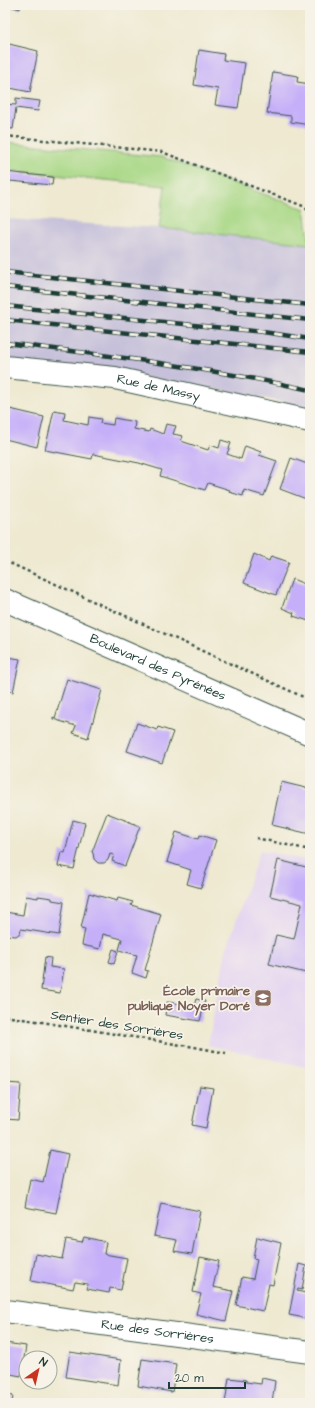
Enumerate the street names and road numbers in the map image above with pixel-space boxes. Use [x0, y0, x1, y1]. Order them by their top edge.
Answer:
street label: Rue de Massy [115, 370, 202, 406]
street label: Boulevard des Pyrénées [87, 629, 229, 705]
street label: Sentier des Sorrières [50, 1006, 185, 1044]
street label: Rue des Sorrières [100, 1315, 216, 1348]

